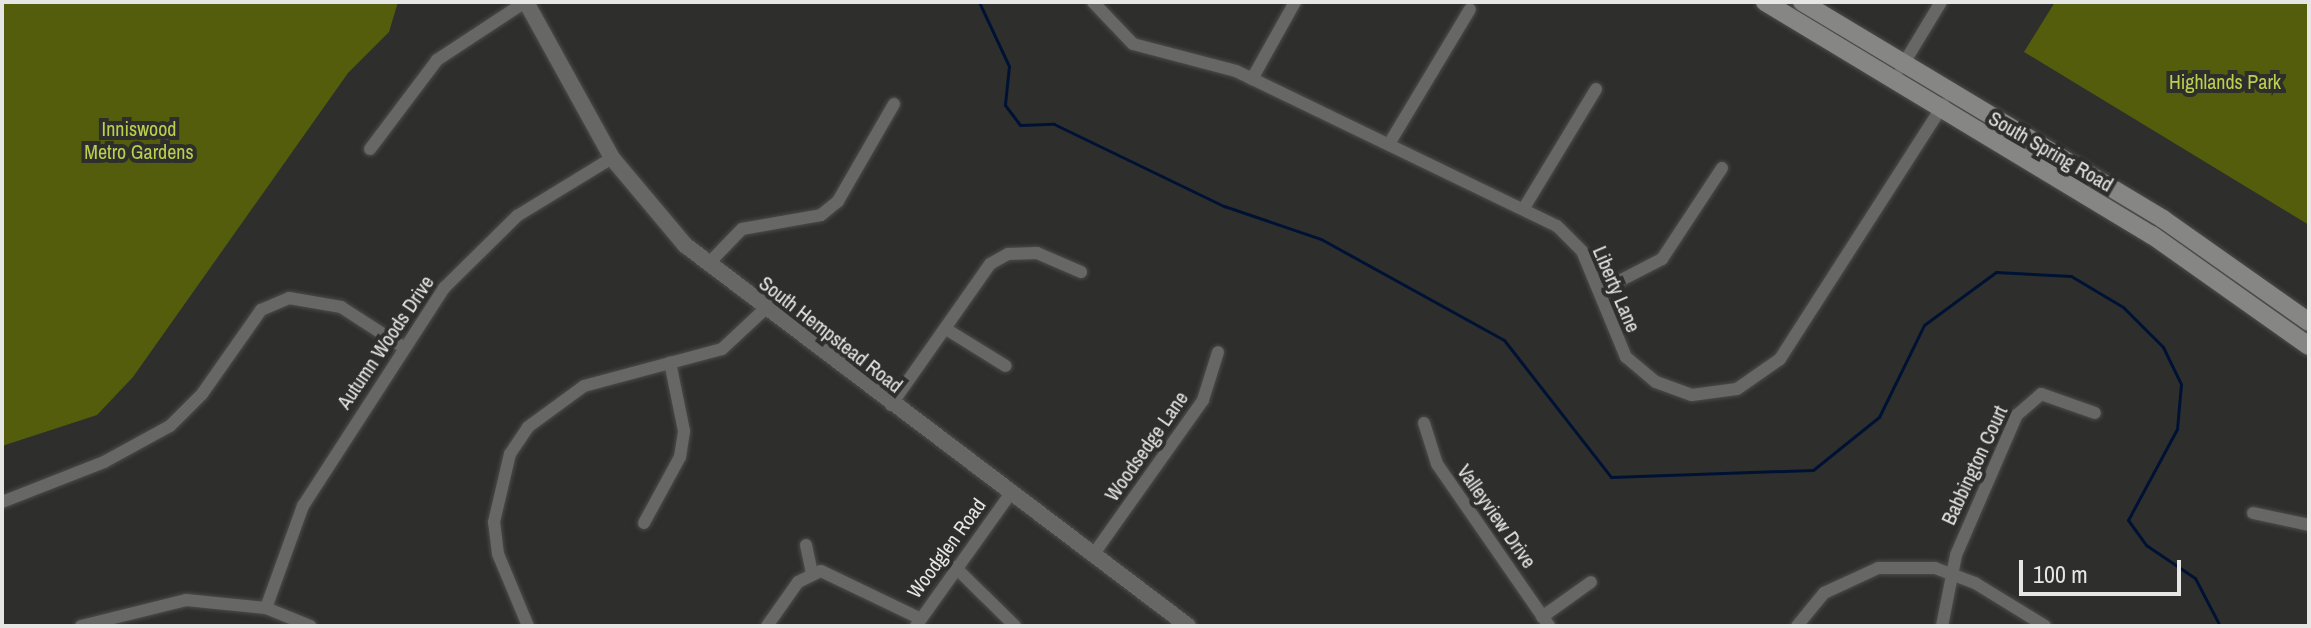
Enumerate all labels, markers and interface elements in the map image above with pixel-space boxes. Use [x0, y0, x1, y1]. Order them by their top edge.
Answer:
park label: Highlands Park [2169, 69, 2281, 93]
street label: South Spring Road [1985, 106, 2117, 196]
park label: Inniswood Metro Gardens [84, 116, 194, 163]
street label: Liberty Lane [1588, 242, 1646, 336]
street label: Autumn Woods Drive [332, 271, 438, 413]
street label: South Hempstead Road [755, 271, 907, 397]
street label: Woodsedge Lane [1099, 387, 1193, 505]
street label: Babbington Court [1936, 402, 2012, 528]
street label: Valleyview Drive [1452, 460, 1542, 572]
street label: Woodglen Road [902, 493, 990, 603]
scale bar [2023, 544, 2185, 594]
text: 100 m [2033, 558, 2088, 590]

